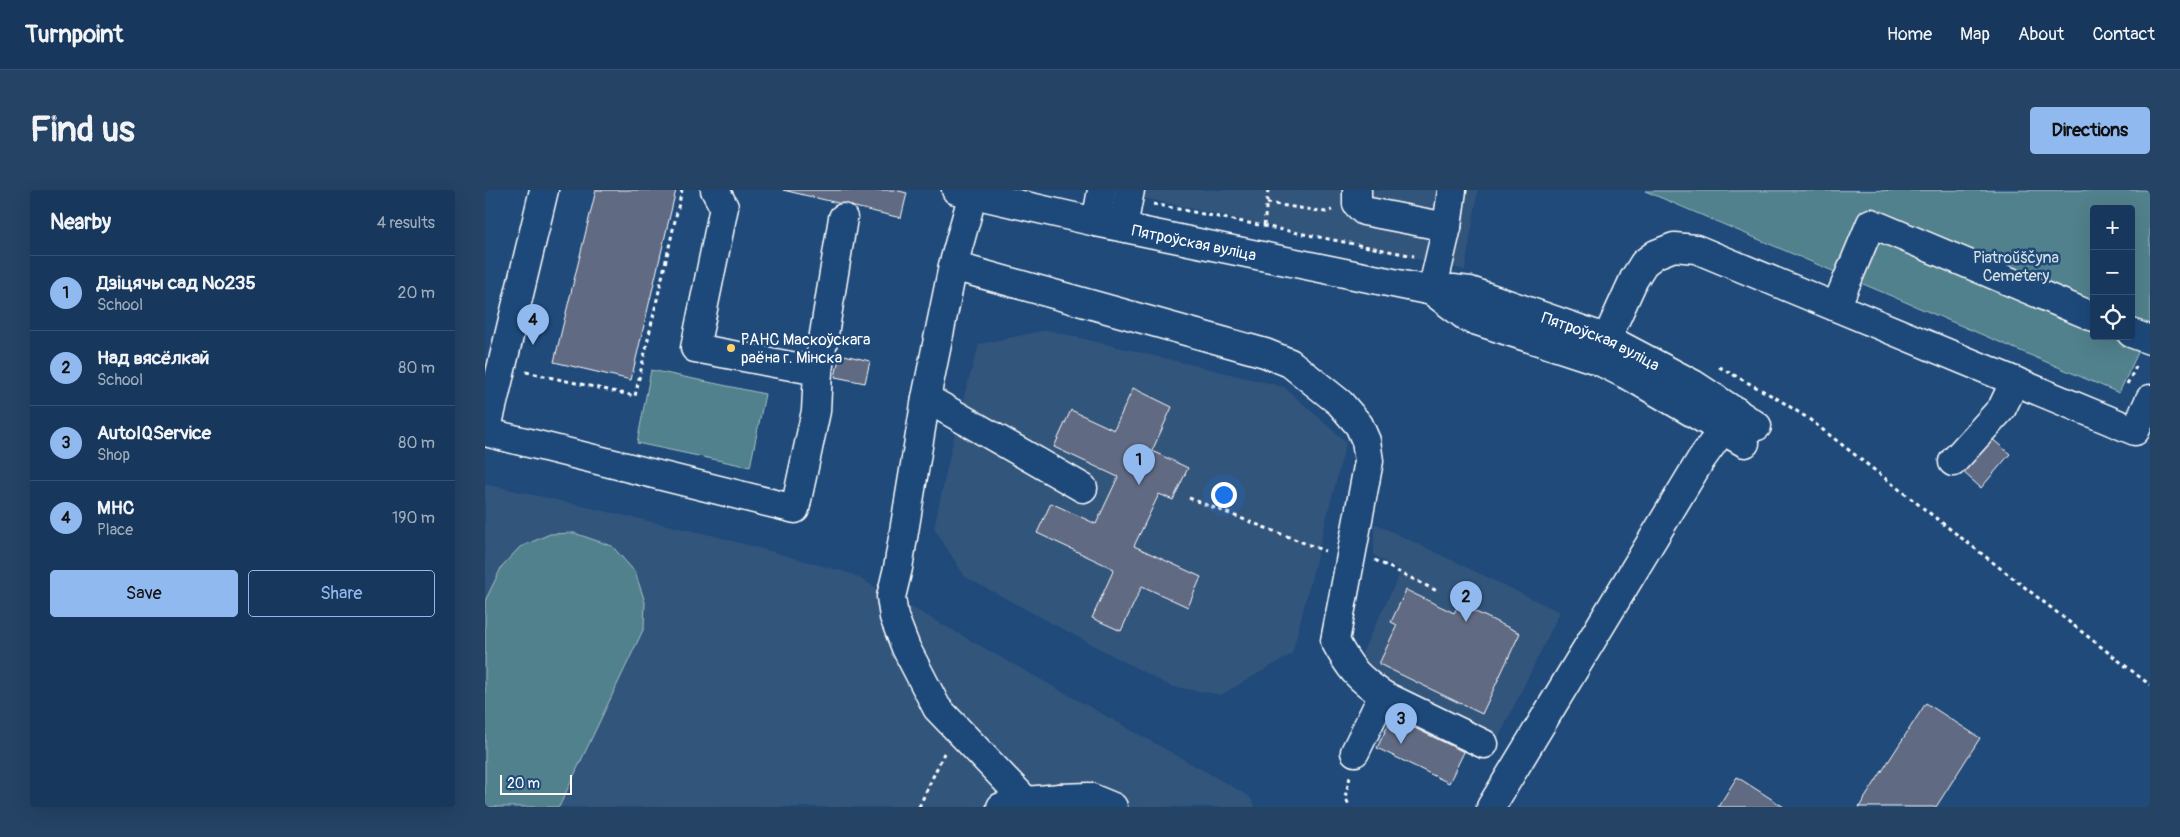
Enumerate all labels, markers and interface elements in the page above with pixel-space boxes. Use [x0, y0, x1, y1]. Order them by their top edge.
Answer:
text: Turnpoint [25, 20, 123, 49]
text: Home [1887, 23, 1932, 46]
text: Map [1960, 23, 1990, 46]
text: About [2018, 23, 2064, 46]
text: Contact [2092, 23, 2155, 46]
button: Directions [2030, 107, 2150, 154]
text: Find us [30, 108, 135, 152]
map controls [2090, 205, 2135, 340]
button: + [2090, 205, 2135, 250]
text: Nearby [50, 209, 111, 236]
text: 4 results [377, 213, 435, 233]
street label: Пятроўская вуліца [1130, 221, 1258, 266]
park label: Piatroŭščyna Cemetery [1973, 248, 2059, 286]
button: − [2090, 250, 2135, 295]
text: Дзіцячы сад №235 [97, 271, 256, 295]
text: 1 [63, 283, 69, 303]
text: 20 m [397, 283, 435, 303]
text: School [97, 295, 143, 315]
button: locate [2090, 295, 2135, 340]
pin: 4 [517, 304, 549, 345]
street label: Пятроўская вуліца [1539, 308, 1663, 376]
place label: РАНС Маскоўскага раёна г. Мінска [741, 330, 870, 368]
marker: РАНС Маскоўскага раёна г. Мінска [725, 342, 737, 354]
text: Над вясёлкай [97, 346, 209, 370]
text: 2 [62, 358, 70, 378]
text: 80 m [398, 358, 435, 378]
text: School [97, 370, 143, 390]
text: AutoIQService [97, 421, 211, 445]
text: 3 [62, 433, 70, 453]
text: 80 m [398, 433, 435, 453]
pin: 1 [1123, 444, 1155, 485]
text: Shop [97, 445, 130, 465]
your location [1211, 482, 1237, 508]
text: МНС [97, 496, 134, 520]
text: 4 [61, 508, 71, 528]
text: 190 m [392, 508, 435, 528]
text: Place [97, 520, 133, 540]
button: Save [50, 570, 238, 617]
button: Share [248, 570, 435, 617]
pin: 2 [1450, 581, 1482, 622]
pin: 3 [1385, 703, 1417, 744]
scale bar [500, 772, 573, 795]
text: 20 m [507, 775, 540, 792]

